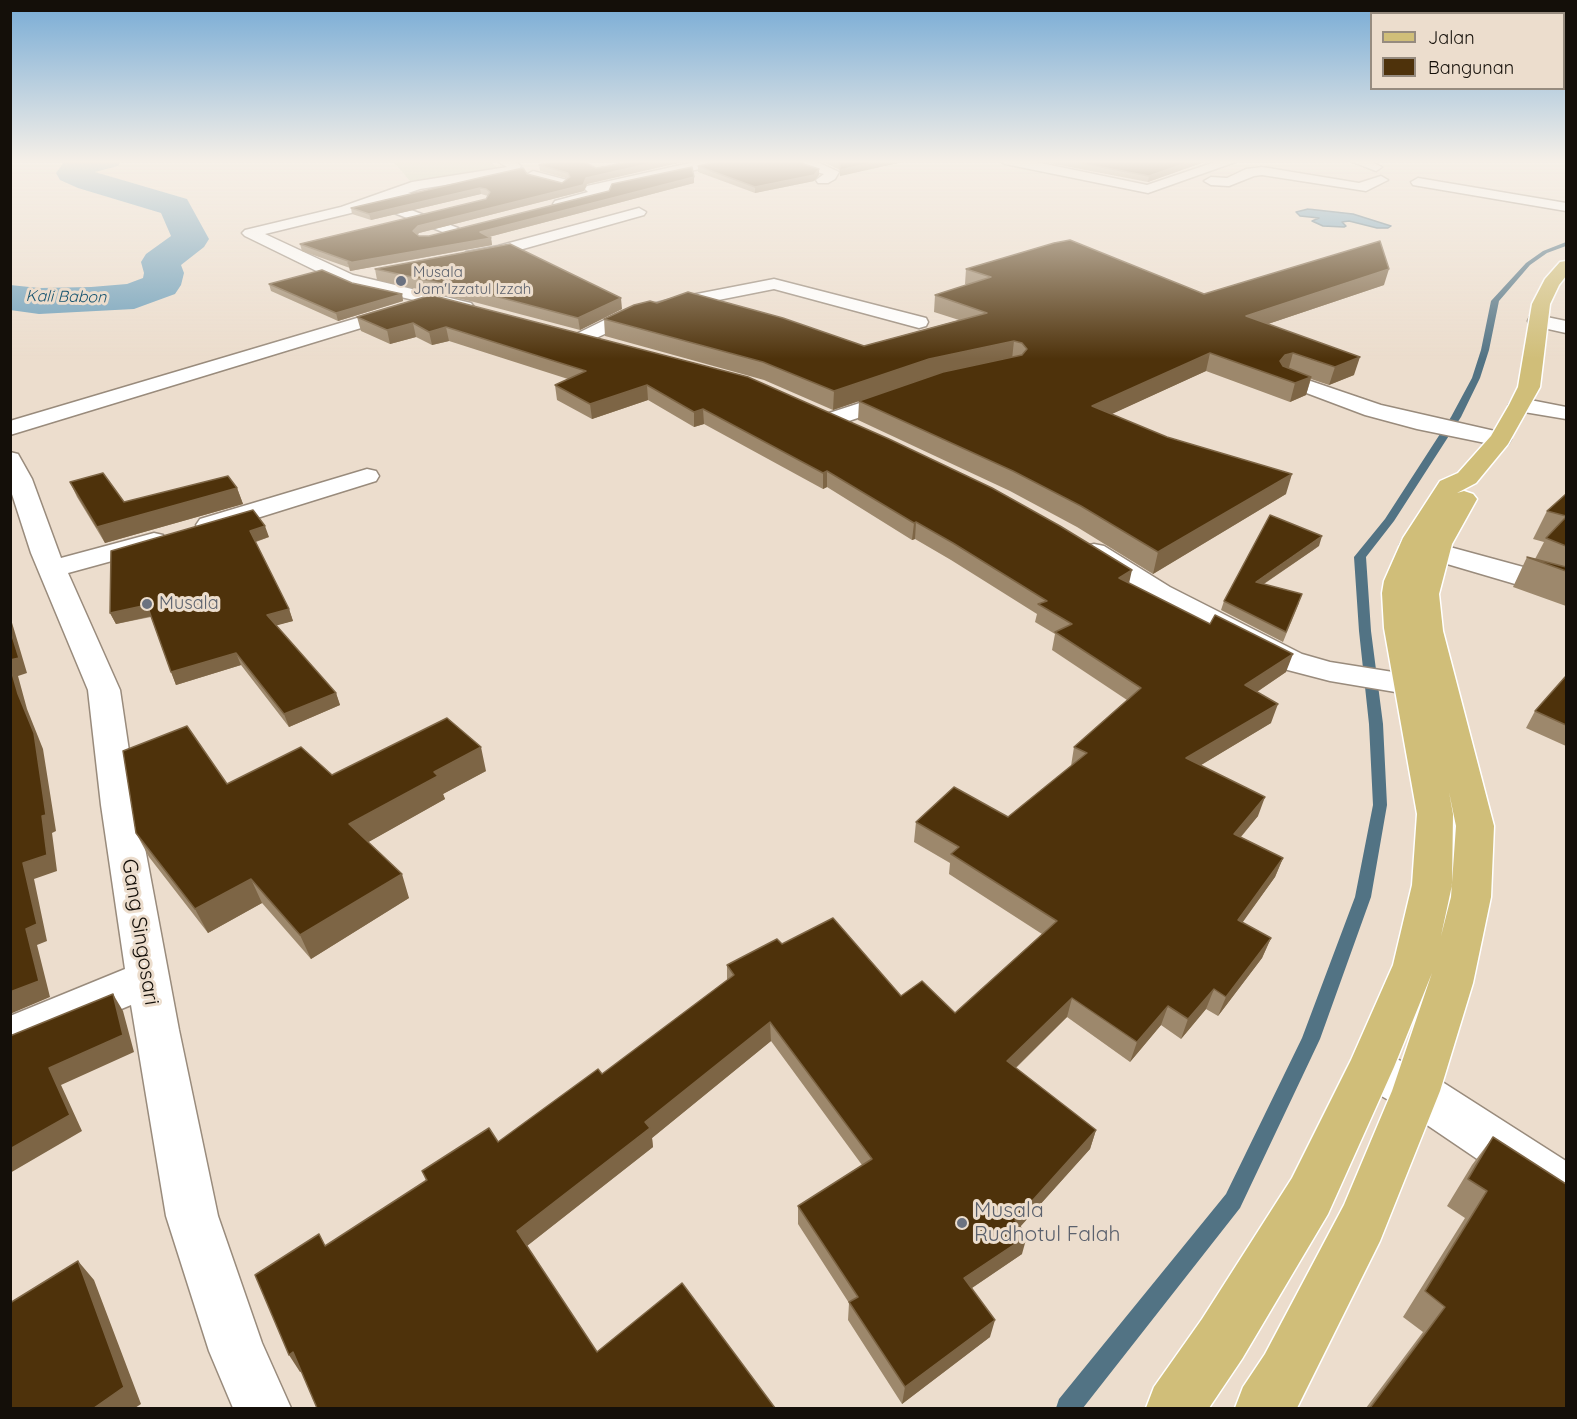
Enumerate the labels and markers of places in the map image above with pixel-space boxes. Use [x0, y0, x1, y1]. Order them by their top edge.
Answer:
place label: Musala Jam'Izzatul Izzah [413, 263, 531, 298]
marker: Musala Jam'Izzatul Izzah [394, 274, 408, 288]
place label: Musala [159, 593, 219, 615]
marker: Musala [140, 597, 154, 611]
place label: Musala Rudhotul Falah [974, 1198, 1120, 1248]
marker: Musala Rudhotul Falah [955, 1216, 969, 1230]

